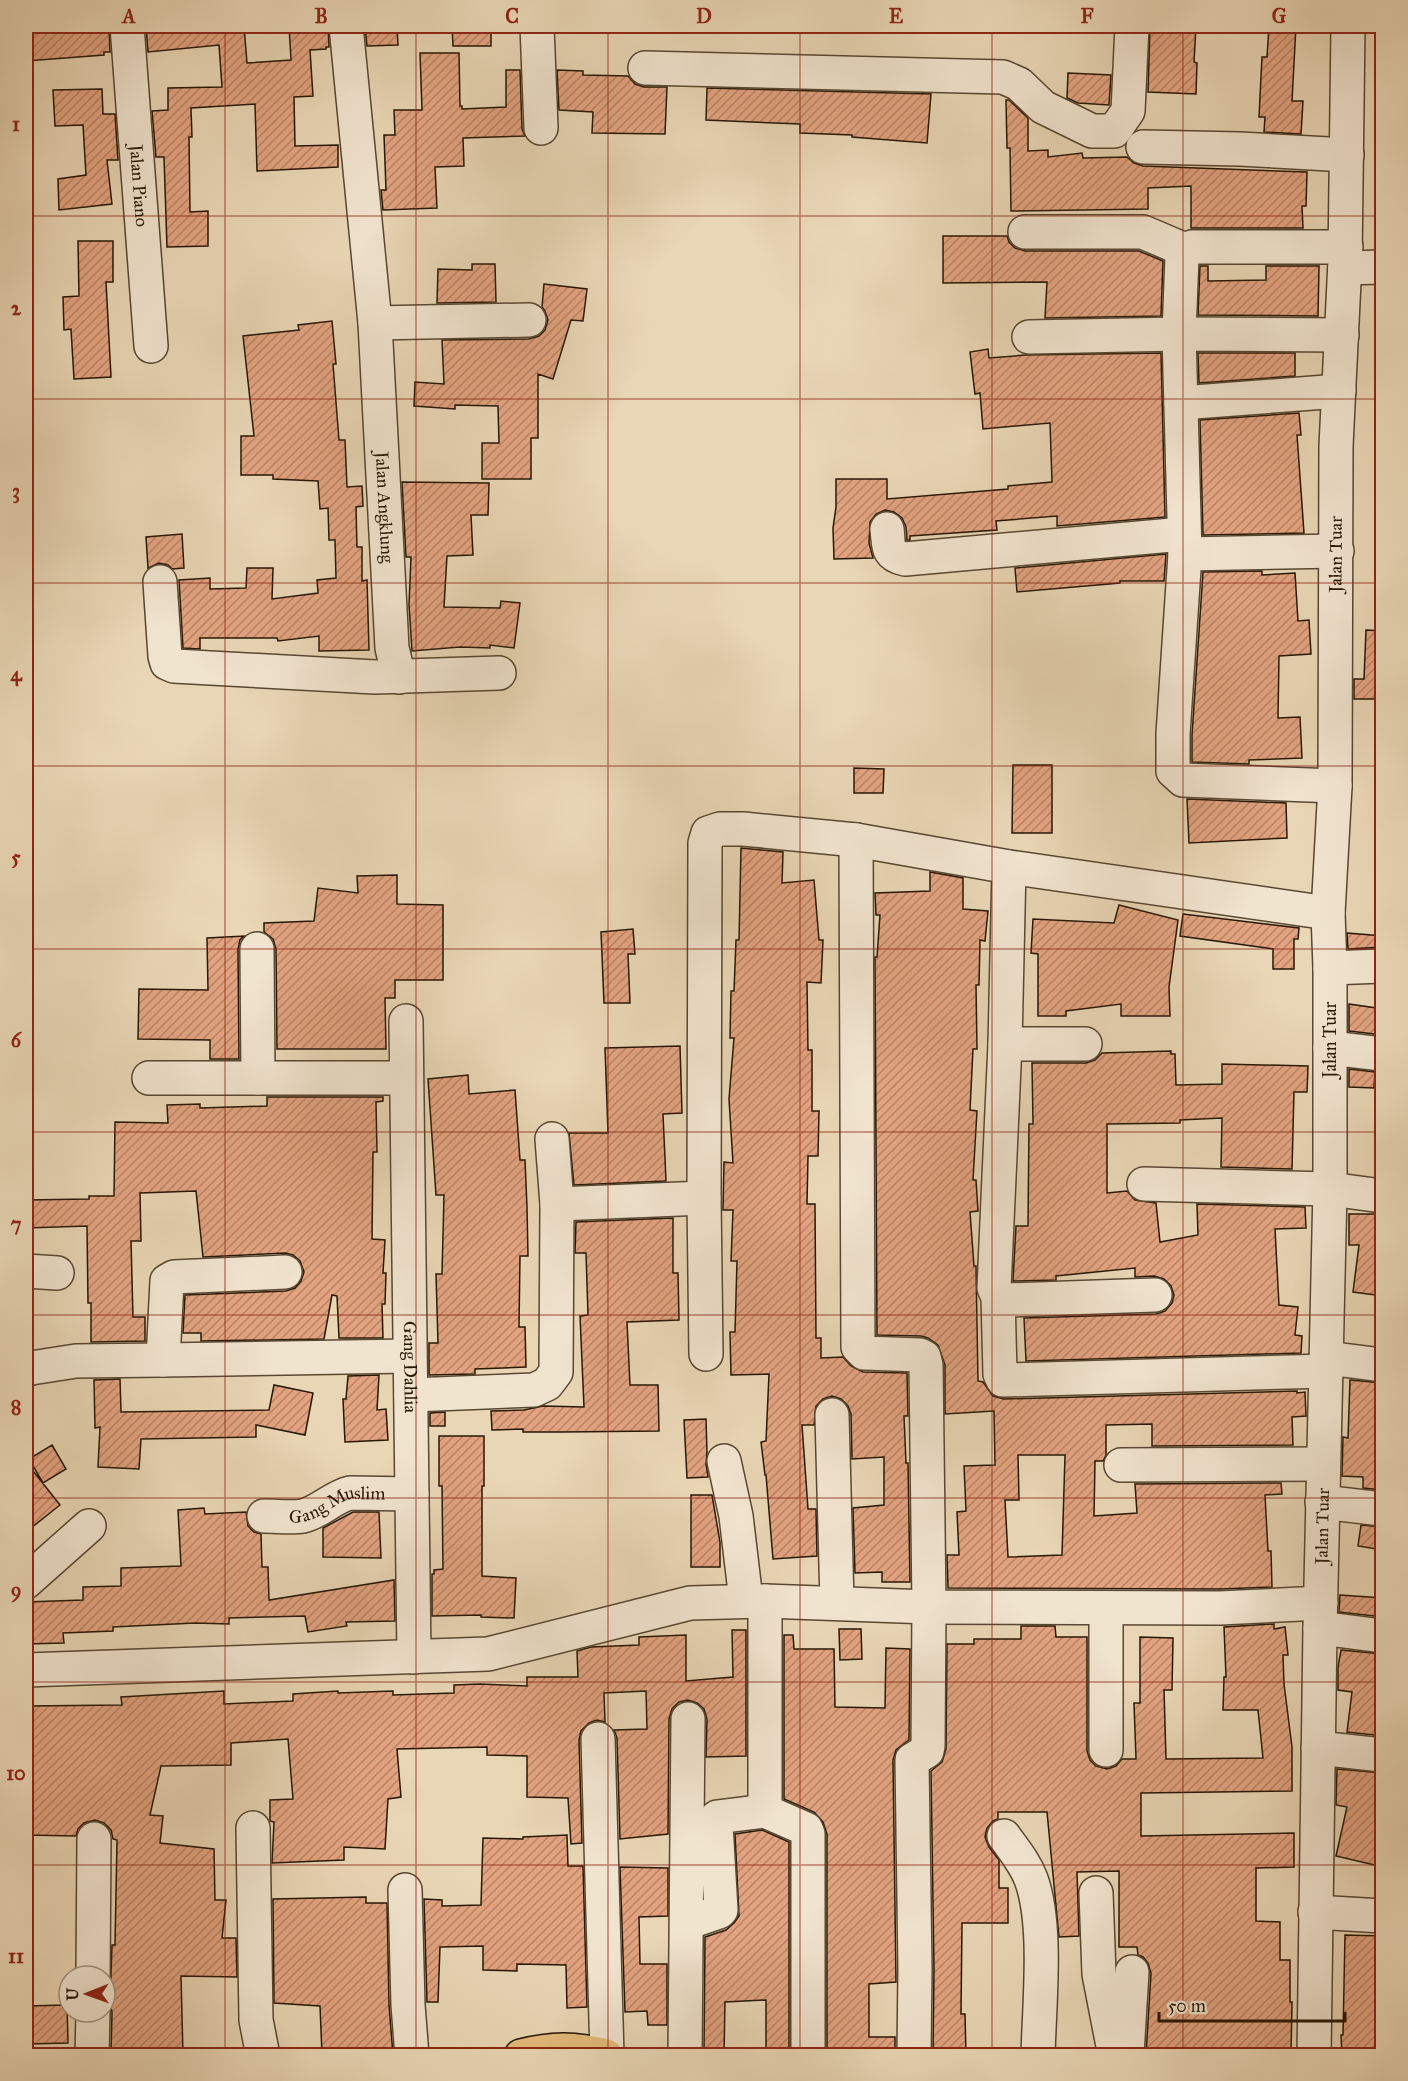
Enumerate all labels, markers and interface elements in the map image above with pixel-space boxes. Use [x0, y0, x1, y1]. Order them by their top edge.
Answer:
text: A [120, 4, 136, 28]
text: B [314, 4, 328, 28]
text: C [505, 4, 519, 28]
text: D [696, 4, 712, 28]
text: E [889, 4, 904, 28]
text: F [1080, 4, 1094, 28]
text: G [1272, 4, 1287, 28]
text: 1 [12, 112, 20, 136]
street label: Jalan Piano [124, 142, 153, 227]
text: 2 [11, 296, 22, 320]
street label: Jalan Angklung [370, 449, 399, 564]
text: 3 [12, 479, 20, 504]
street label: Jalan Tuar [1325, 516, 1348, 595]
text: 4 [10, 662, 22, 687]
text: 5 [11, 845, 21, 869]
street label: Jalan Tuar [1319, 1001, 1342, 1080]
text: 6 [11, 1028, 23, 1052]
text: 7 [11, 1212, 22, 1236]
street label: Gang Dahlia [398, 1321, 422, 1414]
text: 8 [11, 1395, 21, 1419]
street label: Gang Muslim [288, 1481, 386, 1528]
street label: Jalan Tuar [1310, 1487, 1334, 1567]
text: 9 [11, 1578, 21, 1603]
text: 10 [6, 1761, 26, 1785]
text: 11 [8, 1944, 24, 1968]
north arrow [57, 1964, 117, 2024]
scale bar [1159, 1985, 1345, 2023]
text: U [63, 1987, 82, 2001]
text: 50 m [1168, 1995, 1206, 2017]

